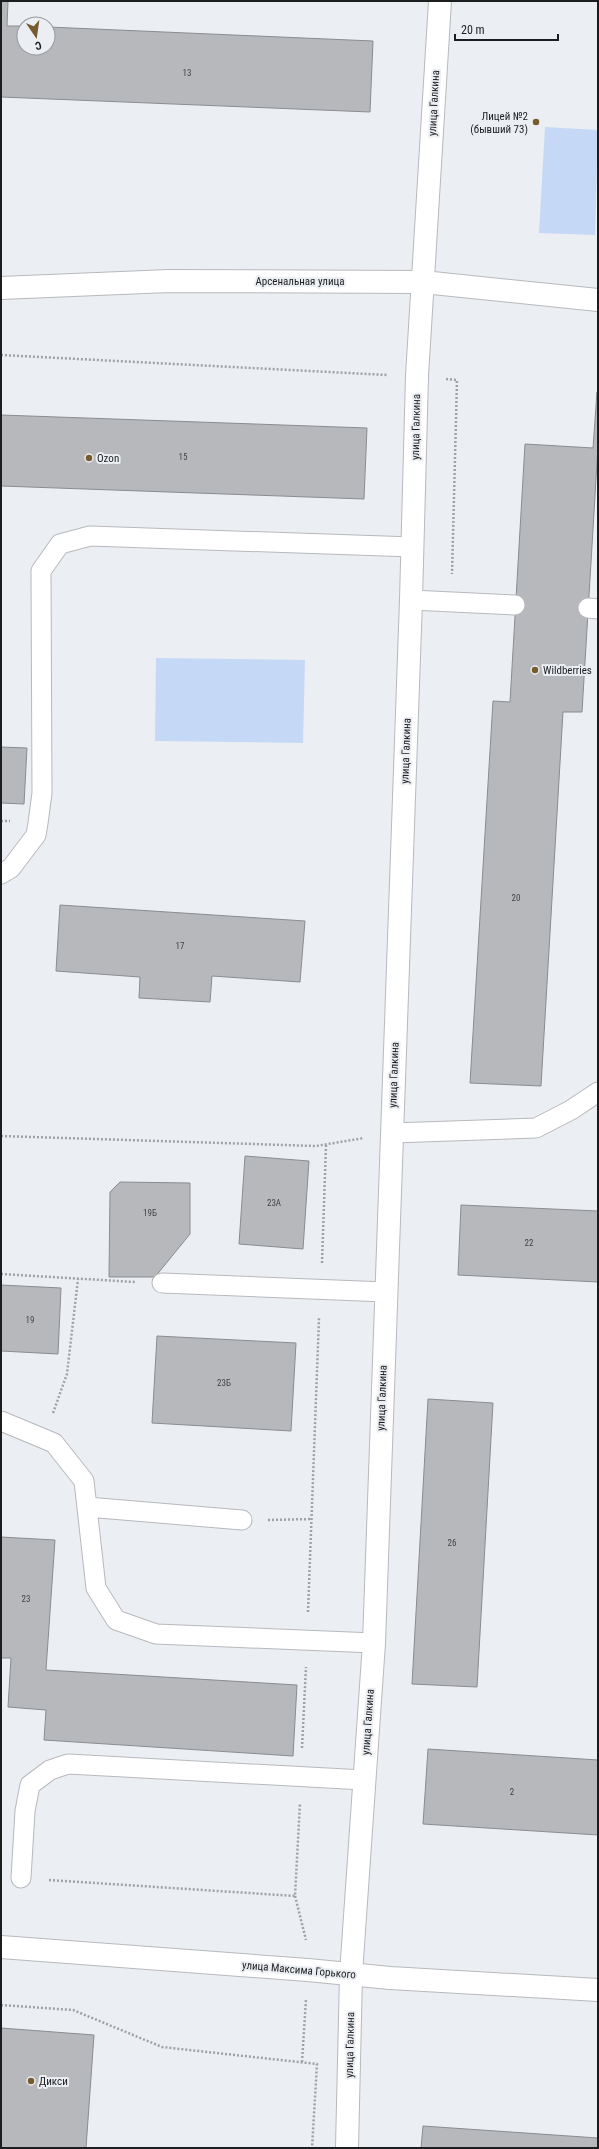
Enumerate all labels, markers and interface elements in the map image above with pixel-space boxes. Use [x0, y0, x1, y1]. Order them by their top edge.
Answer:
north arrow [16, 16, 56, 56]
scale bar [455, 16, 558, 42]
text: 20 m [461, 23, 485, 37]
text: С [34, 38, 43, 52]
house number: 13 [183, 68, 191, 78]
street label: улица Галкина [426, 70, 442, 136]
place label: Лицей №2 (бывший 73) [470, 110, 528, 136]
marker: Лицей №2 (бывший 73) [531, 117, 541, 127]
street label: Арсенальная улица [255, 275, 345, 288]
street label: улица Галкина [409, 394, 423, 460]
place label: Ozon [97, 452, 119, 465]
house number: 15 [179, 452, 188, 462]
marker: Ozon [84, 453, 94, 463]
place label: Wildberries [543, 664, 592, 677]
marker: Wildberries [530, 665, 540, 675]
street label: улица Галкина [398, 718, 414, 784]
house number: 20 [512, 893, 520, 903]
house number: 17 [176, 941, 185, 951]
street label: улица Галкина [386, 1042, 402, 1108]
house number: 23А [267, 1198, 281, 1208]
house number: 19Б [143, 1208, 157, 1218]
house number: 22 [525, 1238, 534, 1248]
house number: 19 [26, 1315, 34, 1325]
street label: улица Галкина [374, 1365, 390, 1431]
house number: 23Б [217, 1378, 231, 1388]
house number: 26 [448, 1538, 456, 1548]
house number: 23 [22, 1594, 30, 1604]
street label: улица Галкина [359, 1689, 377, 1755]
house number: 2 [510, 1787, 515, 1797]
street label: улица Максима Горького [242, 1959, 357, 1981]
street label: улица Галкина [343, 2012, 357, 2078]
place label: Дикси [39, 2075, 68, 2088]
marker: Дикси [26, 2076, 36, 2086]

